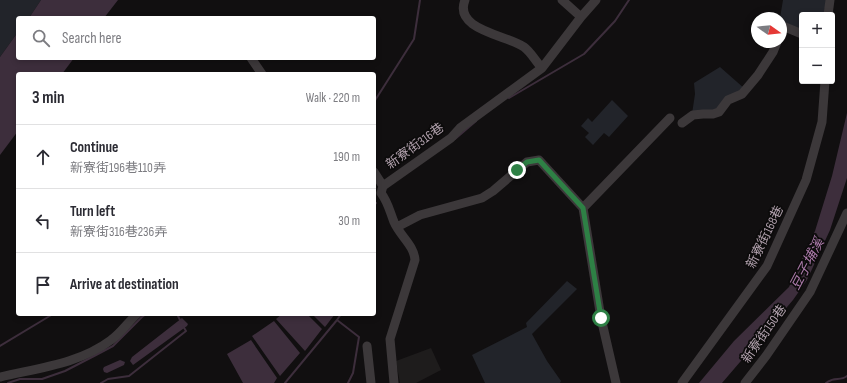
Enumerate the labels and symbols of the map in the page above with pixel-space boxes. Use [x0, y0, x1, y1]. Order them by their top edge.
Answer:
north arrow [751, 12, 787, 48]
street label: 新寮街316巷 [383, 120, 447, 172]
route end [508, 161, 526, 179]
street label: 新寮街168巷 [743, 203, 787, 271]
water label: 豆子埔溪 [786, 234, 829, 293]
street label: 新寮街150巷 [738, 302, 790, 366]
route start [592, 309, 610, 327]

